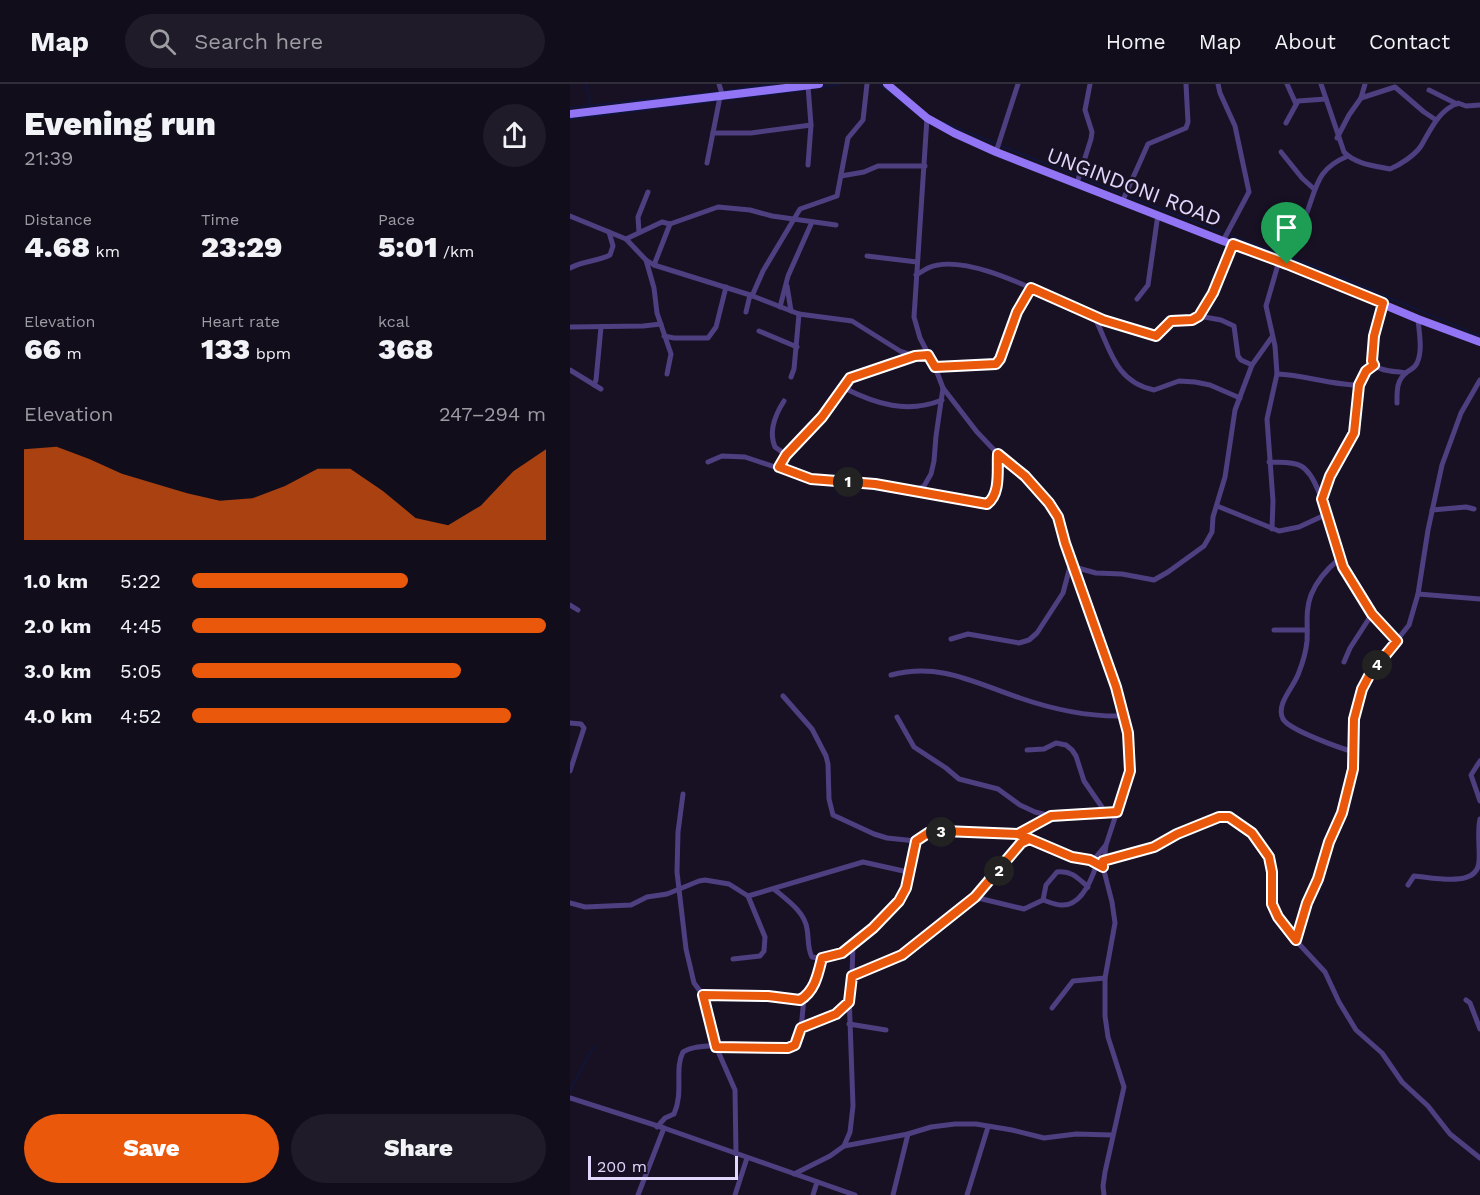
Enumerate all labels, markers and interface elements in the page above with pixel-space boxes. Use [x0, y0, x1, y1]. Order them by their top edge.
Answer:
search box [125, 14, 545, 68]
text: Map [30, 25, 89, 58]
icon: search [146, 25, 179, 58]
text: Search here [194, 29, 323, 54]
text: Home [1106, 29, 1166, 54]
text: Map [1199, 29, 1242, 54]
text: About [1275, 29, 1336, 54]
text: Contact [1369, 29, 1450, 54]
text: Evening run [24, 104, 216, 143]
button: share [483, 104, 546, 167]
street label: UNGINDONI ROAD [1043, 142, 1225, 231]
text: 21:39 [24, 146, 73, 170]
pin [1261, 202, 1312, 264]
text: Distance [24, 210, 92, 229]
text: Time [201, 210, 239, 229]
text: Pace [378, 210, 415, 229]
icon: arrive [1270, 211, 1303, 244]
text: 4.68 [24, 229, 90, 264]
text: 23:29 [201, 229, 283, 264]
text: 5:01 [378, 229, 438, 264]
text: km [90, 242, 120, 261]
text: /km [438, 242, 474, 261]
text: Elevation [24, 312, 95, 331]
text: Heart rate [201, 312, 280, 331]
text: kcal [378, 312, 410, 331]
text: 66 [24, 331, 61, 366]
text: 133 [201, 331, 250, 366]
text: 368 [378, 331, 433, 366]
text: m [61, 344, 82, 363]
text: bpm [250, 344, 291, 363]
text: Elevation [24, 402, 113, 426]
text: 247–294 m [439, 402, 546, 426]
pin: 1 [833, 467, 863, 497]
text: 1 [845, 472, 851, 491]
text: 1.0 km [24, 569, 88, 593]
text: 5:22 [120, 569, 161, 593]
text: 2.0 km [24, 614, 91, 638]
text: 4:45 [120, 614, 162, 638]
pin: 4 [1362, 650, 1392, 680]
text: 4 [1372, 655, 1382, 674]
text: 3.0 km [24, 659, 91, 683]
text: 5:05 [120, 659, 162, 683]
text: 4.0 km [24, 704, 92, 728]
text: 4:52 [120, 704, 161, 728]
pin: 3 [926, 817, 956, 847]
text: 3 [936, 822, 946, 841]
pin: 2 [984, 856, 1014, 886]
text: 2 [994, 861, 1004, 880]
button: Save [24, 1114, 279, 1183]
button: Share [291, 1114, 546, 1183]
scale bar [588, 1153, 738, 1180]
text: 200 m [597, 1157, 647, 1176]

